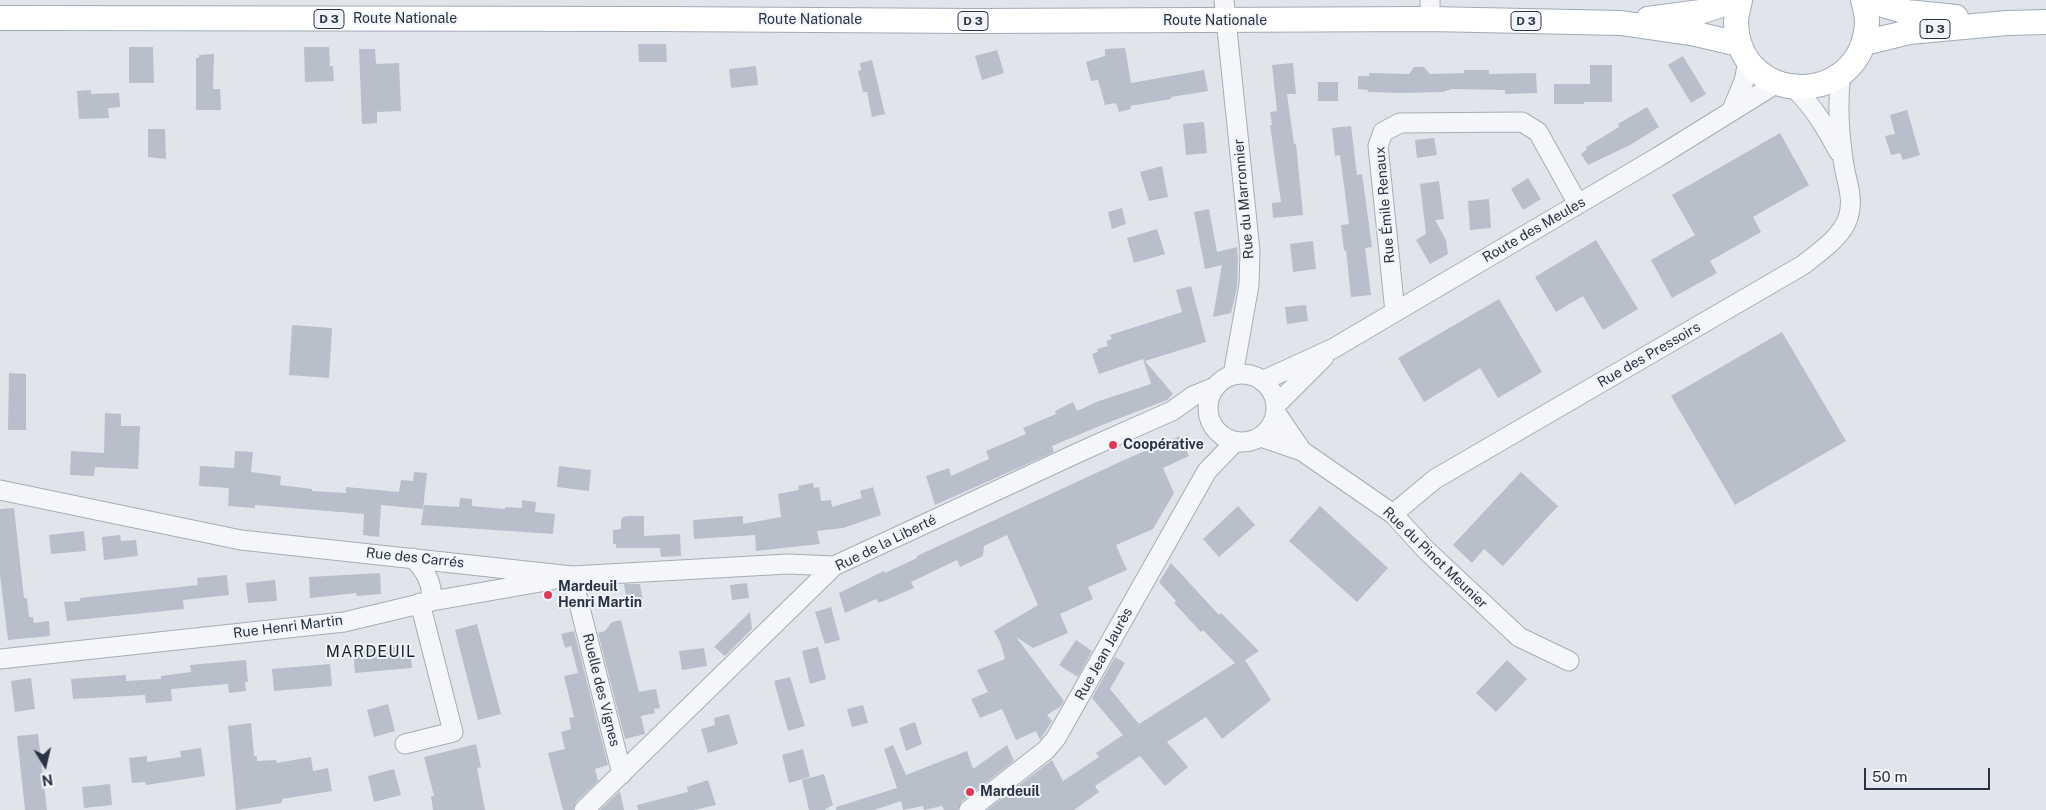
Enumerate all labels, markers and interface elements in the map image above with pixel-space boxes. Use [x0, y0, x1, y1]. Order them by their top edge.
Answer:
road number: D 3 [314, 10, 344, 28]
street label: Route Nationale [353, 11, 457, 27]
street label: Route Nationale [758, 12, 862, 28]
road number: D 3 [958, 12, 988, 30]
road number: D 3 [1511, 12, 1541, 30]
street label: Route Nationale [1163, 13, 1267, 29]
road number: D 3 [1920, 20, 1950, 38]
street label: Rue du Marronnier [1230, 138, 1258, 260]
street label: Rue Émile Renaux [1372, 146, 1398, 264]
street label: Route des Meules [1480, 194, 1588, 266]
street label: Rue des Pressoirs [1595, 319, 1703, 391]
place label: Coopérative [1123, 437, 1204, 453]
marker: Coopérative [1107, 439, 1119, 451]
street label: Rue du Pinot Meunier [1379, 504, 1491, 612]
street label: Rue de la Liberté [833, 511, 939, 575]
street label: Rue des Carrés [365, 544, 465, 572]
place label: Mardeuil Henri Martin [558, 579, 642, 612]
marker: Mardeuil Henri Martin [542, 589, 554, 601]
street label: Rue Jean Jaurès [1072, 605, 1136, 703]
street label: Rue Henri Martin [232, 612, 344, 642]
street label: Ruelle des Vignes [579, 632, 623, 748]
district label: MARDEUIL [325, 642, 417, 662]
north arrow [20, 740, 70, 790]
scale bar [1866, 758, 1992, 790]
text: 50 m [1872, 768, 1907, 785]
text: N [41, 771, 54, 789]
place label: Mardeuil [980, 784, 1040, 800]
marker: Mardeuil [964, 786, 976, 798]

